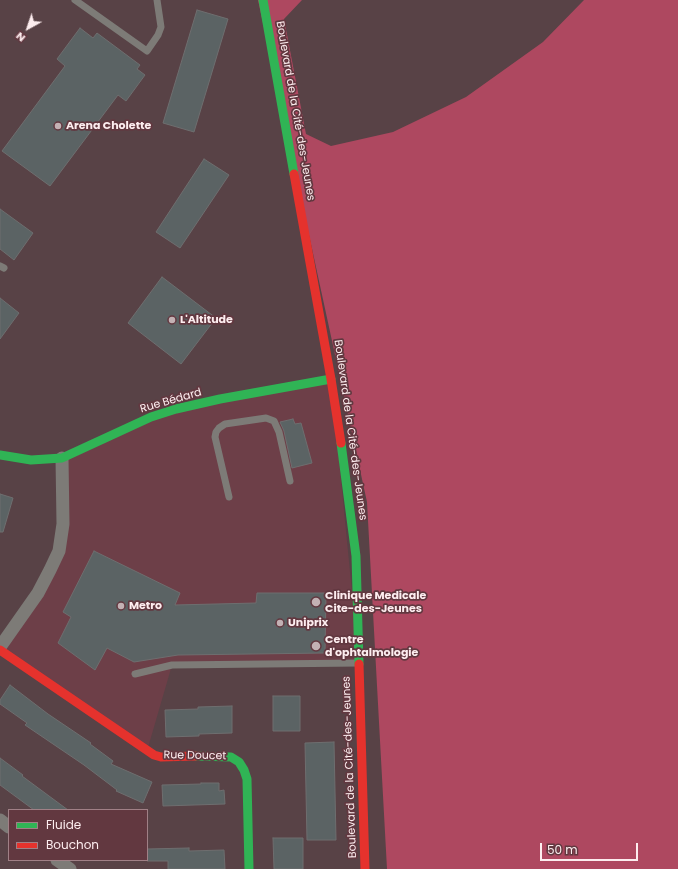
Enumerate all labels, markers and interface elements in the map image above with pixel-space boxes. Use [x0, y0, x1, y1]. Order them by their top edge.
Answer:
north arrow [8, 8, 48, 48]
street label: Boulevard de la Cité-des-Jeunes [273, 20, 317, 202]
text: N [12, 28, 29, 46]
place label: Arena Cholette [66, 119, 151, 133]
marker: Arena Cholette [53, 121, 63, 131]
place label: L'Altitude [180, 313, 233, 327]
marker: L'Altitude [167, 315, 177, 325]
street label: Boulevard de la Cité-des-Jeunes [331, 339, 369, 521]
street label: Rue Bédard [139, 386, 203, 416]
place label: Clinique Medicale Cite-des-Jeunes [325, 589, 426, 615]
marker: Clinique Medicale Cite-des-Jeunes [310, 596, 322, 608]
place label: Metro [129, 599, 162, 613]
marker: Metro [116, 601, 126, 611]
place label: Uniprix [288, 616, 328, 630]
marker: Uniprix [275, 618, 285, 628]
place label: Centre d'ophtalmologie [325, 633, 418, 659]
marker: Centre d'ophtalmologie [310, 640, 322, 652]
street label: Boulevard de la Cité-des-Jeunes [340, 676, 360, 858]
street label: Rue Doucet [163, 749, 227, 763]
legend [8, 809, 148, 861]
text: Fluide [46, 816, 81, 833]
scale bar [542, 835, 640, 861]
text: Bouchon [46, 836, 99, 853]
text: 50 m [547, 841, 578, 858]

